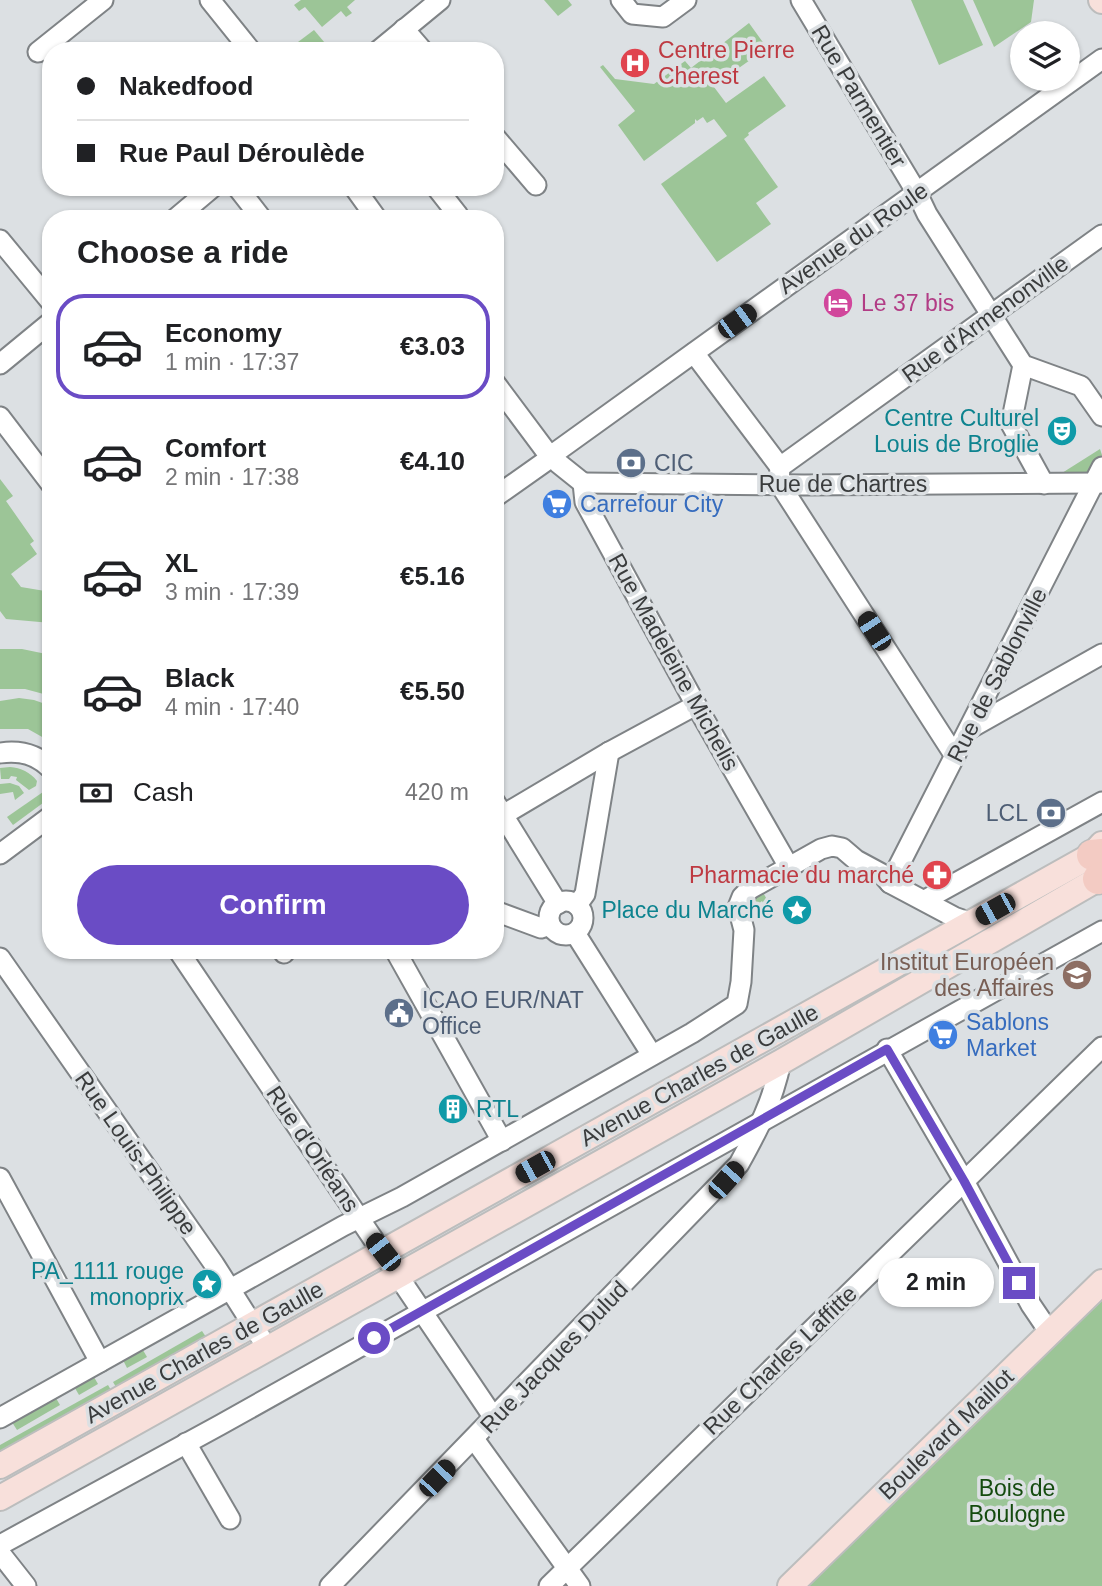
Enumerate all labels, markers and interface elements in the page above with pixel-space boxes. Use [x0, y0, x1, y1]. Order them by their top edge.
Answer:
street label: Rue Parmentier [806, 20, 912, 172]
map controls [1010, 21, 1080, 91]
button: layers [1010, 21, 1080, 91]
place label: Centre Pierre Cherest [658, 37, 795, 89]
hospital icon: Centre Pierre Cherest [618, 46, 652, 80]
text: Nakedfood [119, 71, 253, 101]
text: Rue Paul Déroulède [119, 138, 365, 168]
street label: Avenue du Roule [773, 177, 933, 299]
text: Choose a ride [77, 234, 289, 270]
street label: Rue d'Armenonville [897, 250, 1073, 388]
hotel icon: Le 37 bis [821, 286, 855, 320]
place label: Le 37 bis [861, 290, 954, 316]
car [714, 300, 761, 342]
icon: car [81, 315, 144, 378]
text: Economy [165, 318, 282, 348]
text: €3.03 [400, 331, 465, 361]
text: 1 min · 17:37 [165, 349, 299, 375]
place label: Centre Culturel Louis de Broglie [874, 405, 1039, 457]
theatre icon: Centre Culturel Louis de Broglie [1045, 414, 1079, 448]
icon: car [81, 430, 144, 493]
text: Comfort [165, 433, 266, 463]
text: €4.10 [400, 446, 465, 476]
bank icon: CIC [614, 446, 648, 480]
place label: CIC [654, 450, 694, 476]
text: 2 min · 17:38 [165, 464, 299, 490]
street label: Rue de Chartres [759, 471, 927, 497]
supermarket icon: Carrefour City [540, 487, 574, 521]
place label: Carrefour City [580, 491, 724, 517]
icon: car [81, 545, 144, 608]
text: XL [165, 548, 198, 578]
street label: Rue Madeleine Michelis [603, 549, 745, 775]
text: €5.16 [400, 561, 465, 591]
text: 3 min · 17:39 [165, 579, 299, 605]
street label: Rue de Sablonville [942, 584, 1052, 766]
car [854, 608, 895, 654]
icon: car [81, 660, 144, 723]
text: Black [165, 663, 234, 693]
text: €5.50 [400, 676, 465, 706]
text: 4 min · 17:40 [165, 694, 299, 720]
icon: cash [77, 774, 115, 812]
text: Cash [133, 777, 194, 807]
text: 420 m [405, 779, 469, 805]
bank icon: LCL [1034, 796, 1068, 830]
place label: LCL [986, 800, 1028, 826]
pharmacy icon: Pharmacie du marché [920, 858, 954, 892]
place label: Pharmacie du marché [689, 862, 914, 888]
button: Confirm [77, 865, 469, 945]
car [972, 890, 1019, 928]
place icon: Place du Marché [780, 893, 814, 927]
place label: Place du Marché [601, 897, 774, 923]
place label: Institut Européen des Affaires [880, 949, 1054, 1001]
school or university icon: Institut Européen des Affaires [1060, 958, 1094, 992]
place label: ICAO EUR/NAT Office [422, 987, 584, 1039]
public building icon: ICAO EUR/NAT Office [382, 996, 416, 1030]
street label: Avenue Charles de Gaulle [575, 999, 823, 1151]
place label: Sablons Market [966, 1009, 1049, 1061]
supermarket icon: Sablons Market [926, 1018, 960, 1052]
street label: Rue Louis-Philippe [70, 1066, 202, 1240]
street label: Rue d'Orléans [261, 1081, 365, 1217]
building icon: RTL [436, 1092, 470, 1126]
place label: RTL [476, 1096, 519, 1122]
car [512, 1148, 559, 1186]
car [705, 1157, 748, 1203]
car [362, 1229, 405, 1275]
place label: PA_1111 rouge monoprix [31, 1258, 184, 1310]
callout: 2 min [879, 1258, 995, 1308]
place icon: PA_1111 rouge monoprix [190, 1267, 224, 1301]
route end [1003, 1267, 1035, 1299]
text: 2 min [906, 1269, 966, 1295]
street label: Avenue Charles de Gaulle [80, 1276, 328, 1428]
street label: Rue Jacques Dulud [475, 1276, 633, 1438]
street label: Rue Charles Laffitte [698, 1280, 862, 1440]
route start [358, 1322, 390, 1354]
street label: Boulevard Maillot [874, 1363, 1019, 1505]
car [415, 1456, 460, 1500]
park label: Bois de Boulogne [968, 1475, 1066, 1527]

